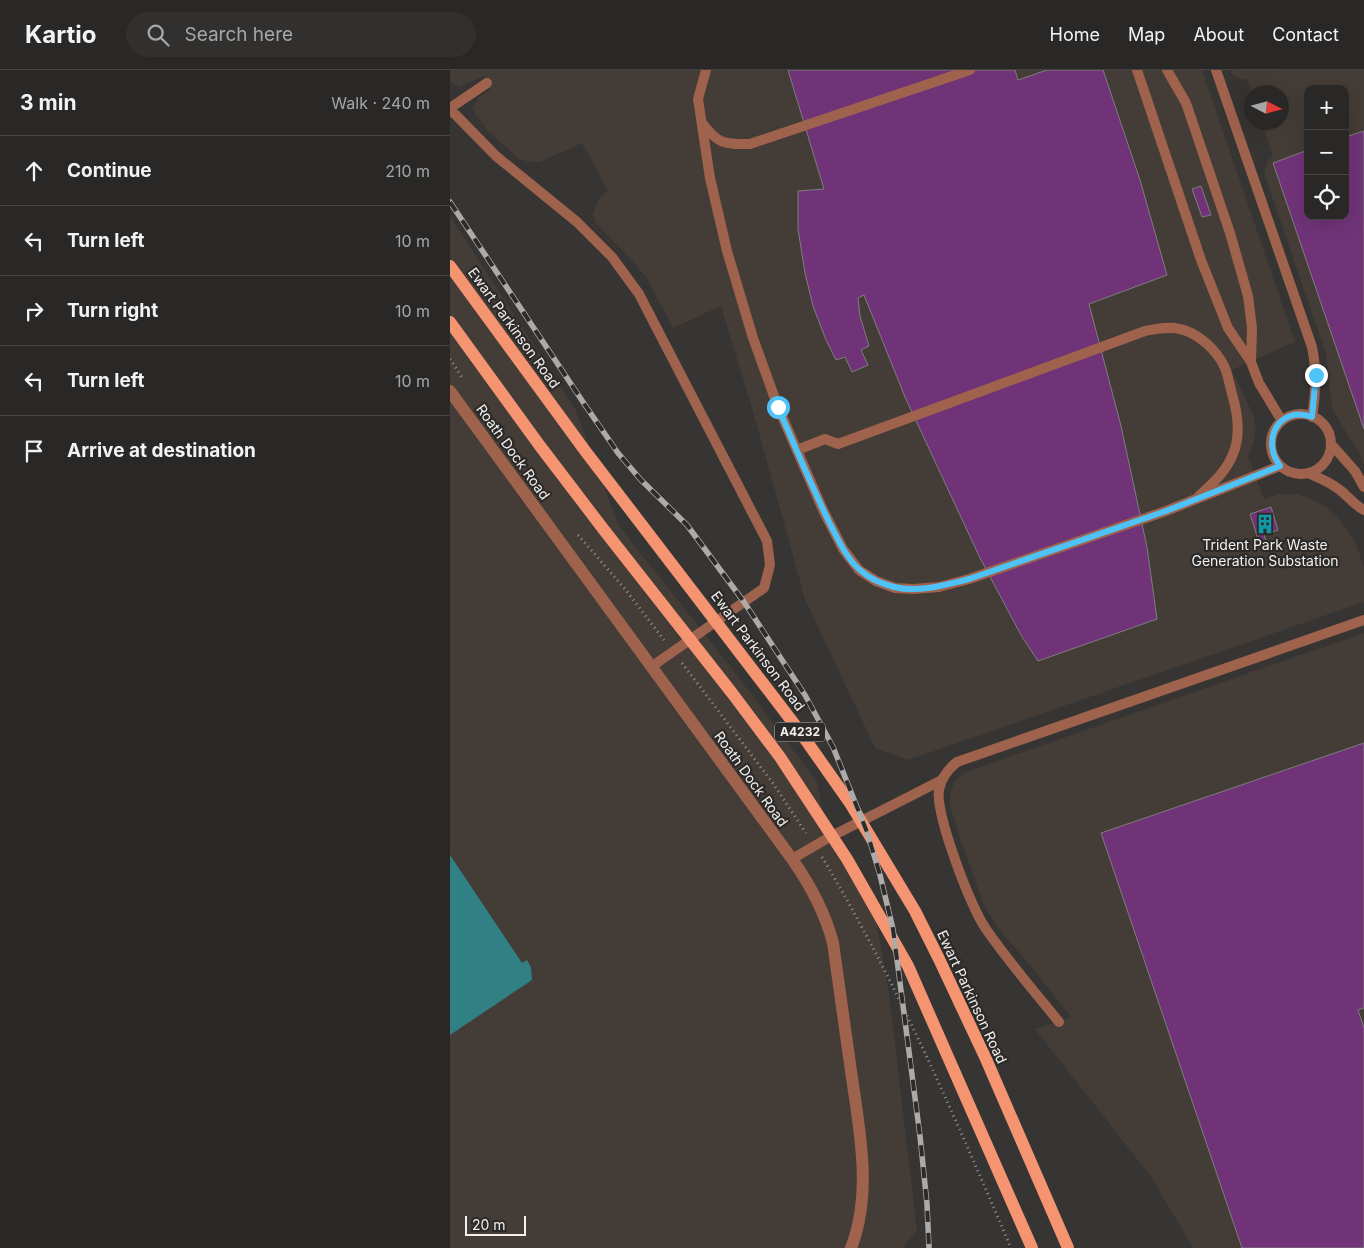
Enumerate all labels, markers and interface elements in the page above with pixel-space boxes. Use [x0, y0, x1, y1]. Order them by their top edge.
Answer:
search box [126, 12, 476, 57]
text: Kartio [25, 20, 96, 49]
icon: search [144, 21, 172, 49]
text: Search here [184, 23, 293, 46]
text: Home [1050, 24, 1100, 45]
text: Map [1128, 24, 1165, 45]
text: About [1193, 24, 1244, 45]
text: Contact [1272, 24, 1339, 45]
north arrow [1244, 85, 1289, 130]
map controls [1304, 85, 1349, 220]
button: + [1304, 85, 1349, 130]
text: 3 min [20, 90, 76, 115]
text: Walk · 240 m [331, 93, 430, 113]
button: − [1304, 130, 1349, 175]
icon: ahead [20, 157, 48, 185]
text: Continue [67, 159, 152, 182]
text: 210 m [385, 161, 430, 181]
button: locate [1304, 175, 1349, 220]
icon: left [20, 227, 48, 255]
text: Turn left [67, 229, 145, 252]
text: 10 m [395, 231, 430, 251]
street label: Ewart Parkinson Road [465, 264, 564, 391]
icon: right [20, 297, 48, 325]
text: Turn right [67, 299, 158, 322]
text: 10 m [395, 301, 430, 321]
route end [1305, 364, 1328, 387]
icon: left [20, 367, 48, 395]
text: Turn left [67, 369, 145, 392]
text: 10 m [395, 371, 430, 391]
route start [767, 396, 790, 419]
street label: Roath Dock Road [473, 401, 554, 503]
icon: arrive [20, 437, 48, 465]
text: Arrive at destination [67, 439, 256, 462]
building icon: Trident Park Waste Generation Substation [1254, 513, 1276, 535]
place label: Trident Park Waste Generation Substation [1191, 536, 1339, 569]
street label: Ewart Parkinson Road [708, 588, 809, 714]
road number: A4232 [775, 722, 825, 742]
street label: Roath Dock Road [711, 728, 792, 830]
street label: Ewart Parkinson Road [934, 927, 1011, 1066]
scale bar [465, 1213, 526, 1236]
text: 20 m [472, 1216, 506, 1233]

